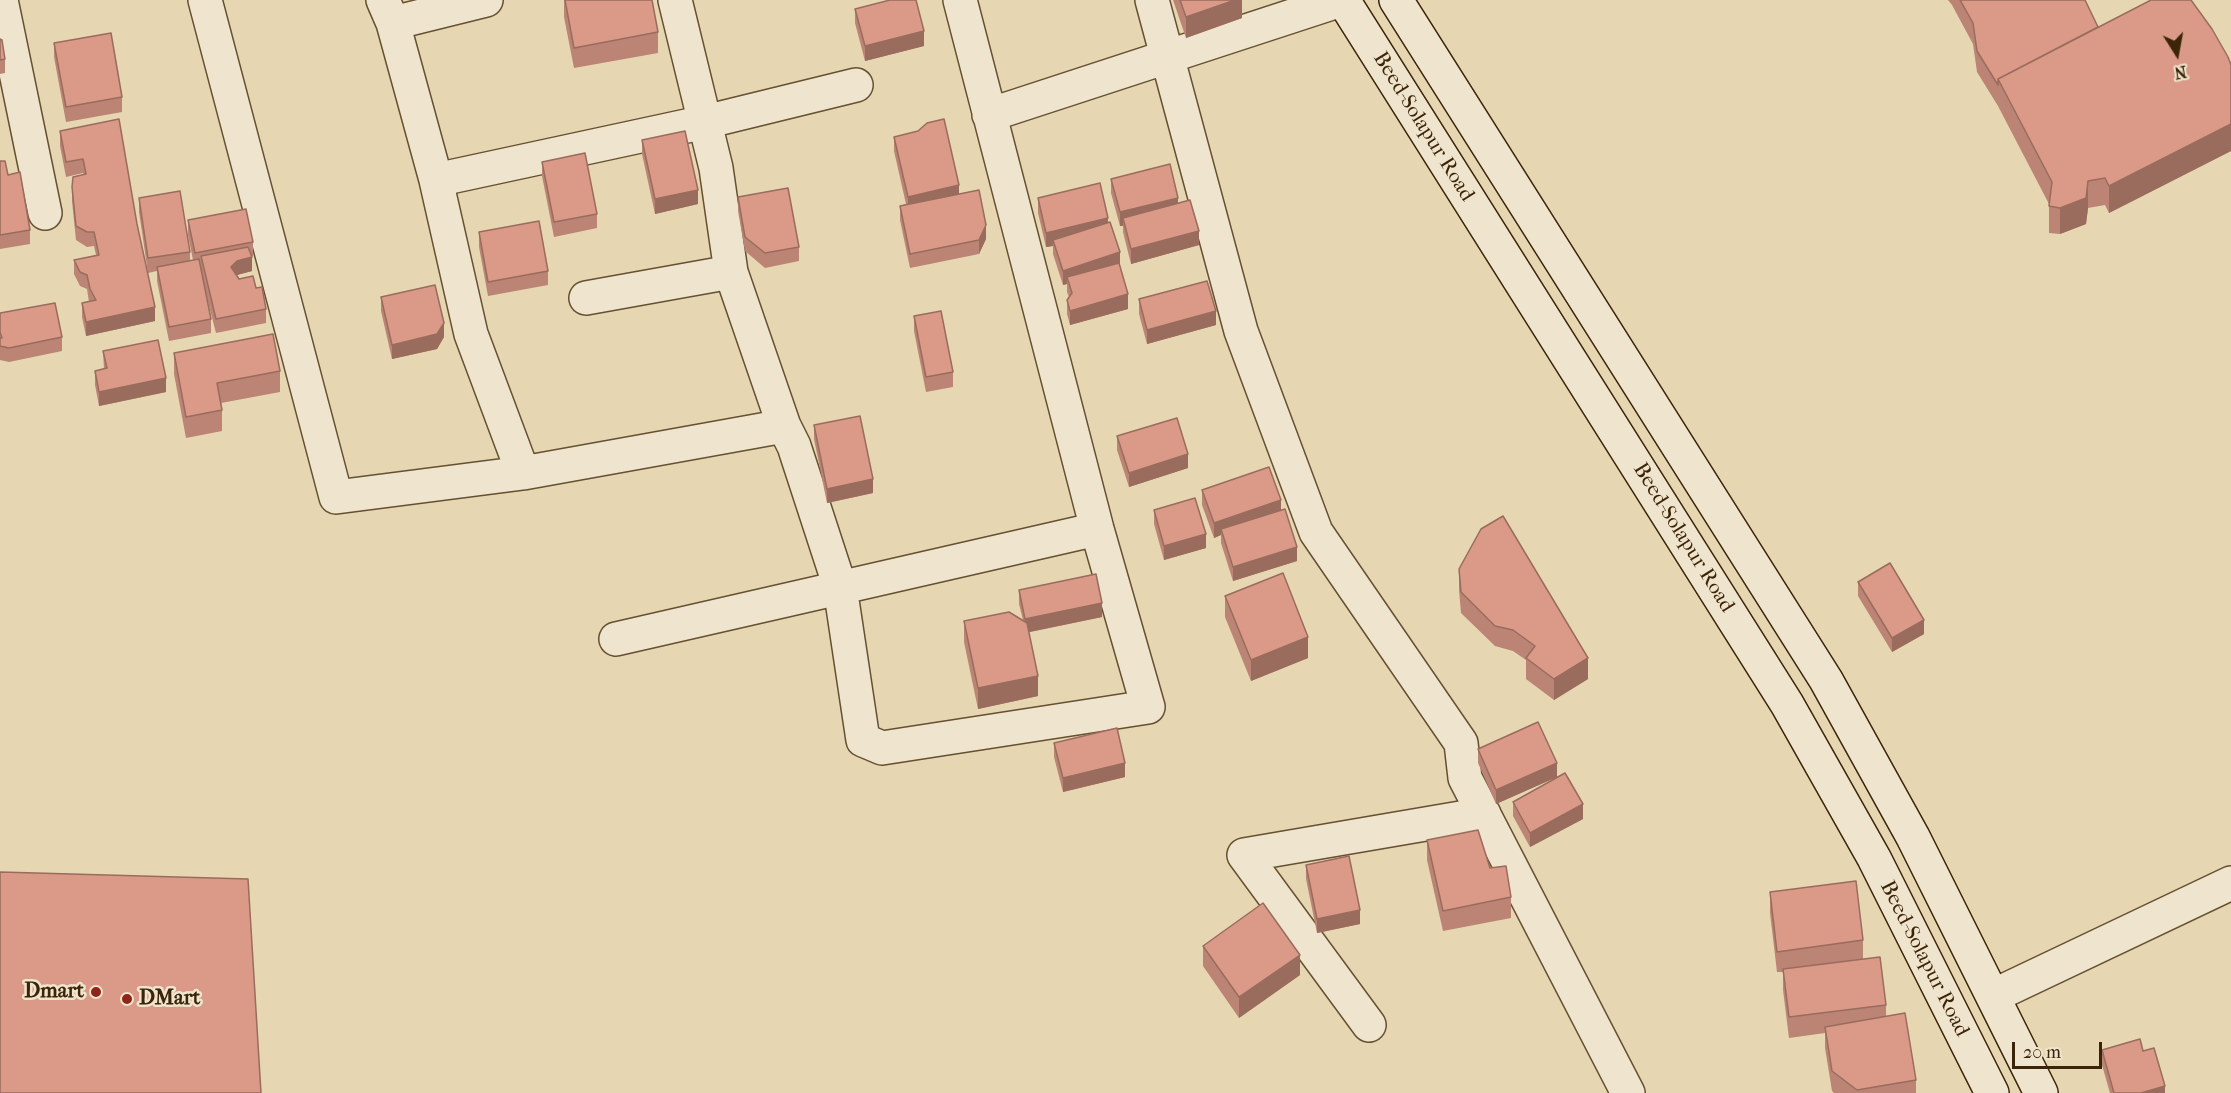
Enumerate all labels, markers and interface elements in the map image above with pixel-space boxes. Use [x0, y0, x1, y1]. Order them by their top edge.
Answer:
north arrow [2147, 24, 2207, 84]
street label: Beed-Solapur Road [1367, 48, 1479, 206]
text: N [2173, 62, 2188, 83]
street label: Beed-Solapur Road [1627, 459, 1739, 617]
street label: Beed-Solapur Road [1874, 877, 1974, 1041]
place label: Dmart [24, 979, 84, 1005]
marker: Dmart [89, 985, 103, 999]
place label: DMart [139, 986, 200, 1012]
marker: DMart [120, 992, 134, 1006]
scale bar [2015, 1030, 2105, 1068]
text: 20 m [2023, 1042, 2061, 1063]

